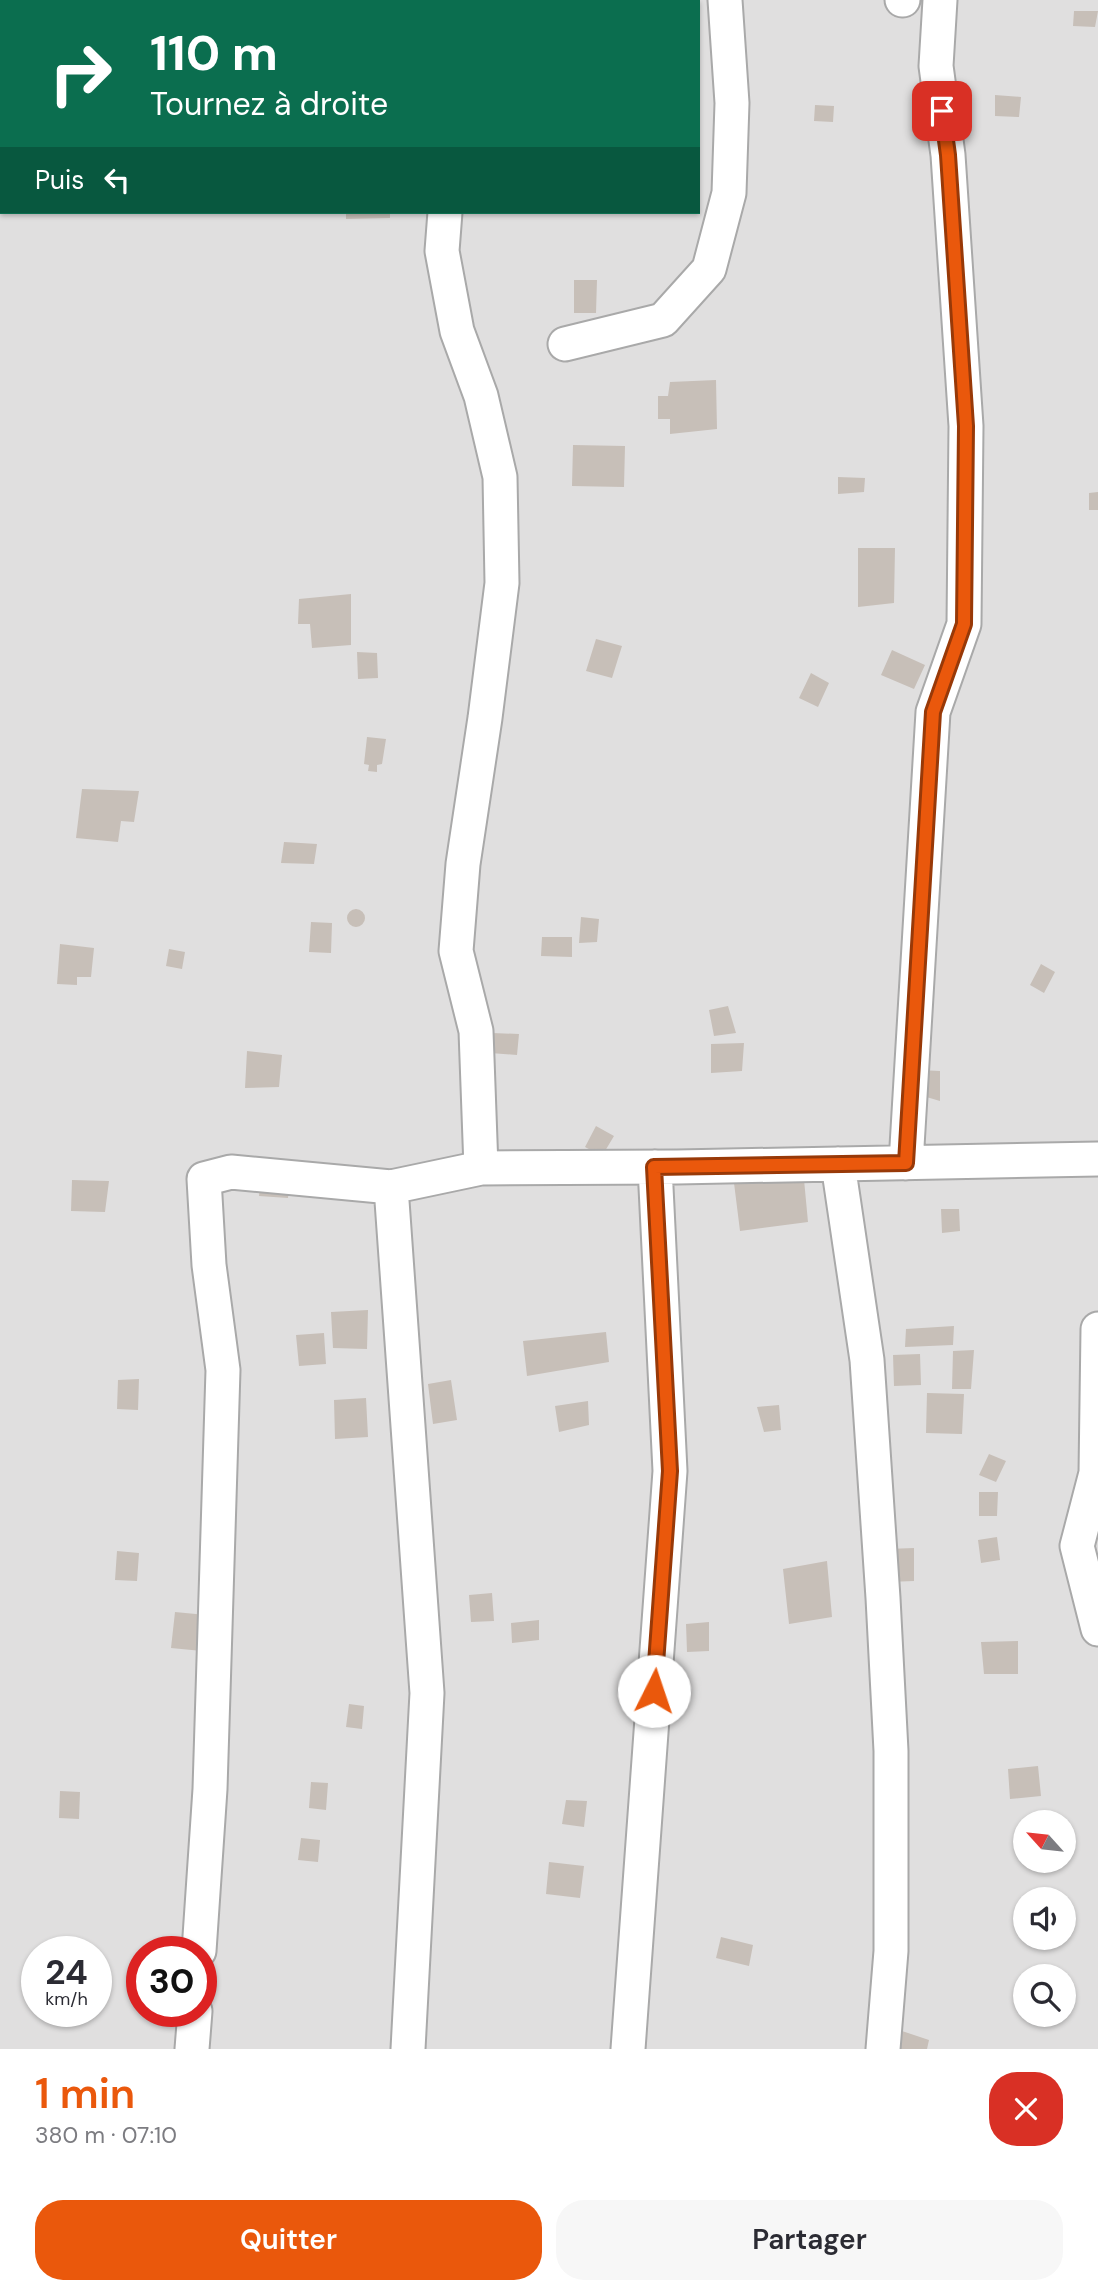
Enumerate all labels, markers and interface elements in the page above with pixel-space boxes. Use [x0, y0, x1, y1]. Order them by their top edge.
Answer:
text: 110 m [150, 21, 278, 85]
icon: right [35, 28, 126, 119]
pin [912, 81, 972, 141]
text: Tournez à droite [150, 83, 388, 125]
icon: arrive [923, 92, 961, 130]
icon: left [98, 161, 136, 199]
text: Puis [35, 163, 84, 197]
position arrow [617, 1654, 691, 1728]
north arrow [1013, 1810, 1076, 1872]
map controls [1013, 1810, 1076, 2027]
button: sound [1013, 1887, 1076, 1950]
speed limit sign: 30 [126, 1936, 217, 2027]
text: 24 [45, 1949, 88, 1995]
button: search [1013, 1964, 1076, 2027]
text: km/h [45, 1987, 88, 2011]
text: 1 min [35, 2066, 135, 2121]
button: close [989, 2072, 1063, 2146]
text: 380 m · 07:10 [35, 2120, 177, 2150]
button: Quitter [35, 2200, 542, 2280]
button: Partager [556, 2200, 1063, 2280]

